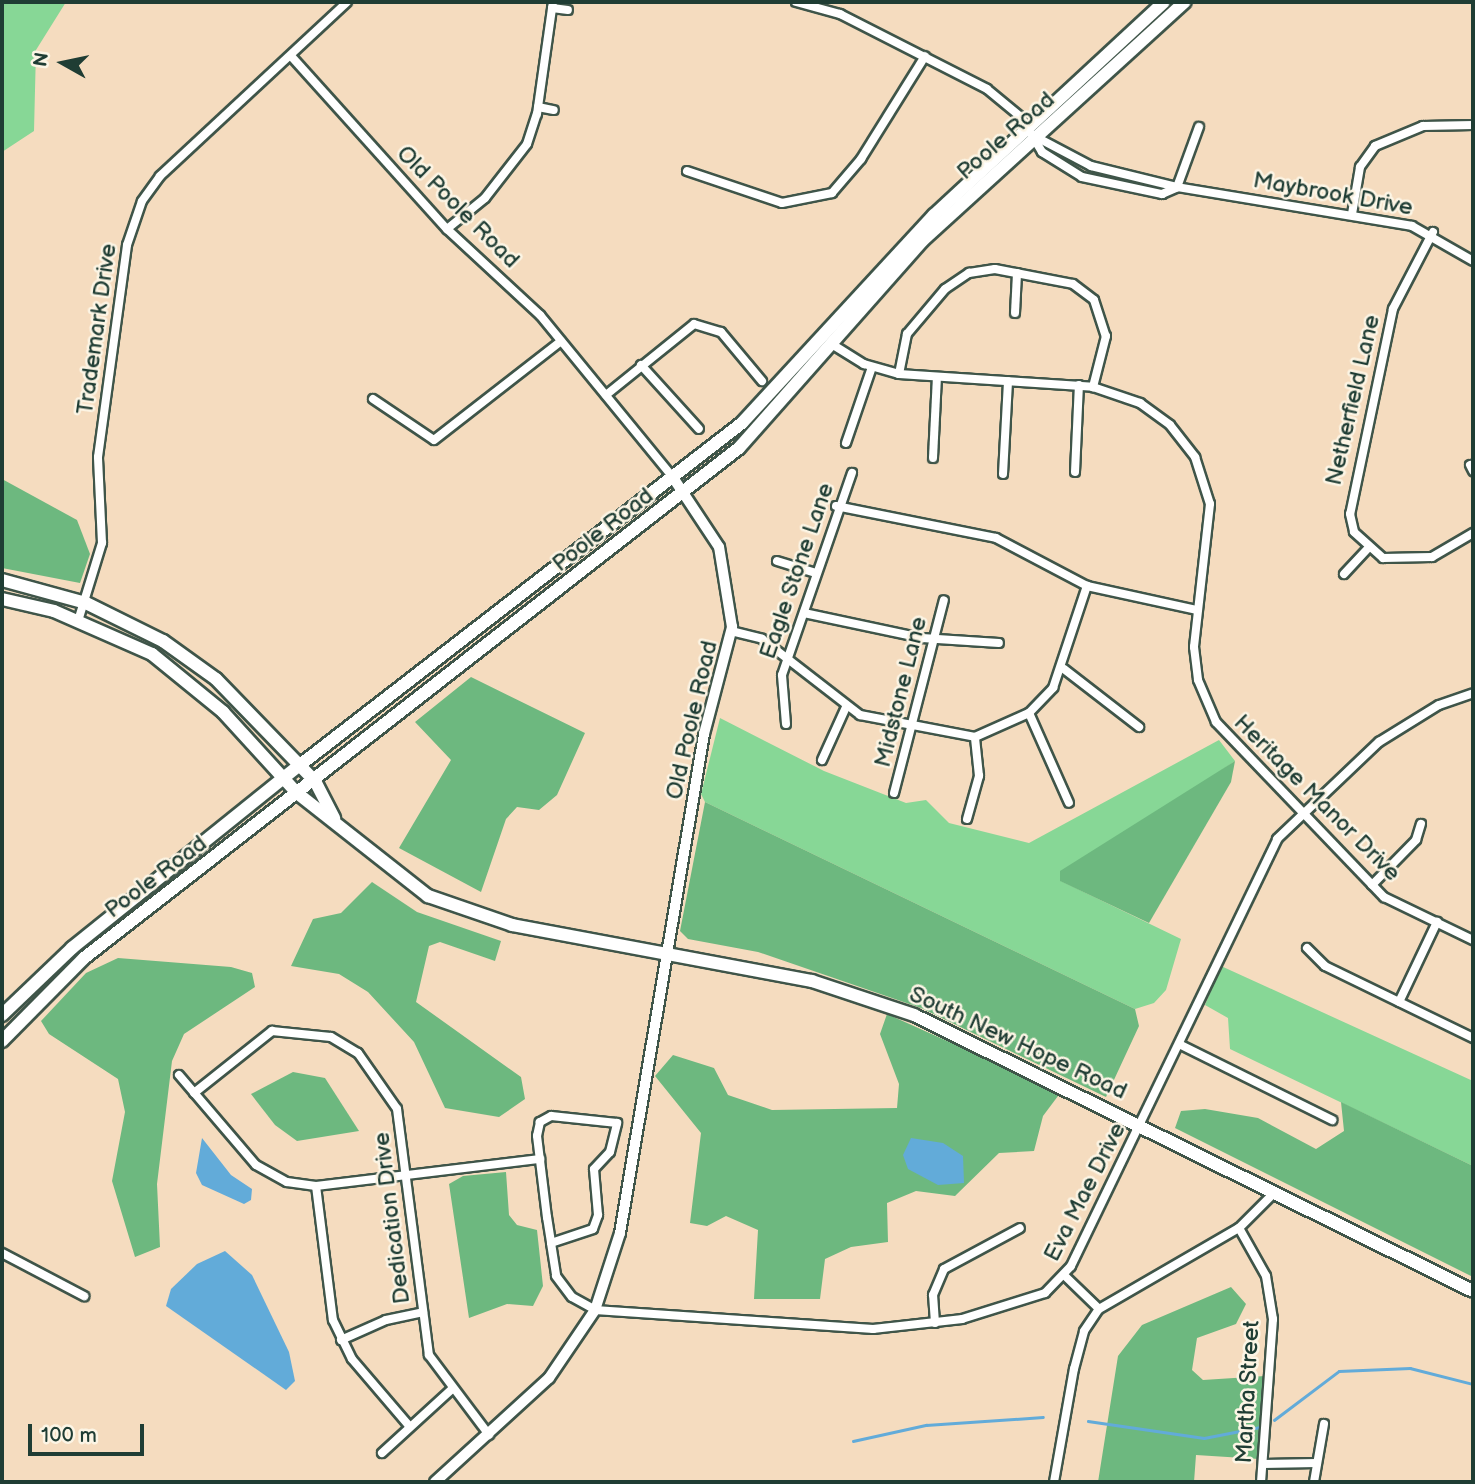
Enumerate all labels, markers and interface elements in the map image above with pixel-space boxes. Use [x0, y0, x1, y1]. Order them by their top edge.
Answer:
north arrow [28, 28, 98, 98]
text: N [29, 51, 54, 68]
street label: Poole Road [952, 86, 1060, 186]
street label: Old Poole Road [391, 140, 525, 274]
street label: Maybrook Drive [1251, 166, 1415, 222]
street label: Trademark Drive [71, 242, 123, 416]
street label: Netherfield Lane [1320, 312, 1386, 488]
street label: Eagle Stone Lane [754, 479, 840, 663]
street label: Poole Road [547, 482, 659, 578]
street label: Midstone Lane [869, 614, 933, 770]
street label: Old Poole Road [660, 638, 724, 802]
street label: Heritage Manor Drive [1228, 709, 1406, 887]
street label: Poole Road [100, 830, 212, 924]
street label: South New Hope Road [905, 980, 1131, 1106]
street label: Eva Mae Drive [1038, 1118, 1132, 1266]
street label: Dedication Drive [368, 1131, 416, 1305]
street label: Martha Street [1230, 1320, 1266, 1464]
scale bar [32, 1410, 147, 1454]
text: 100 m [41, 1423, 97, 1448]

